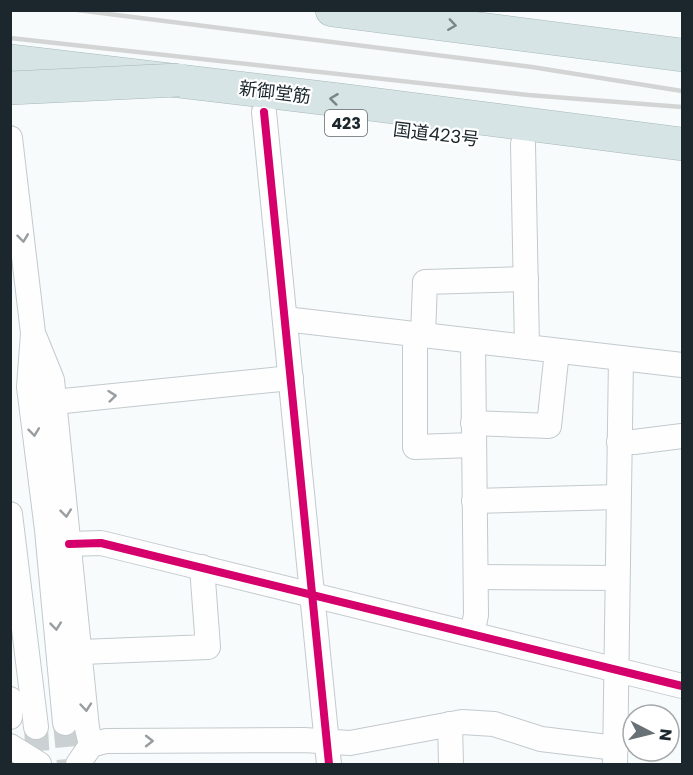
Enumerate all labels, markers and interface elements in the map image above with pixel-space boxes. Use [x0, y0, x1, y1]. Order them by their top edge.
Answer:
one-way arrow [448, 18, 457, 31]
street label: 新御堂筋 [238, 75, 312, 109]
one-way arrow [330, 93, 339, 106]
road number: 423 [325, 110, 367, 136]
street label: 国道423号 [392, 116, 480, 152]
one-way arrow [16, 234, 28, 243]
one-way arrow [107, 390, 116, 403]
one-way arrow [28, 427, 40, 437]
one-way arrow [59, 509, 71, 518]
one-way arrow [49, 621, 62, 630]
one-way arrow [79, 703, 92, 712]
north arrow [621, 703, 681, 763]
text: N [653, 727, 678, 742]
one-way arrow [145, 735, 154, 747]

